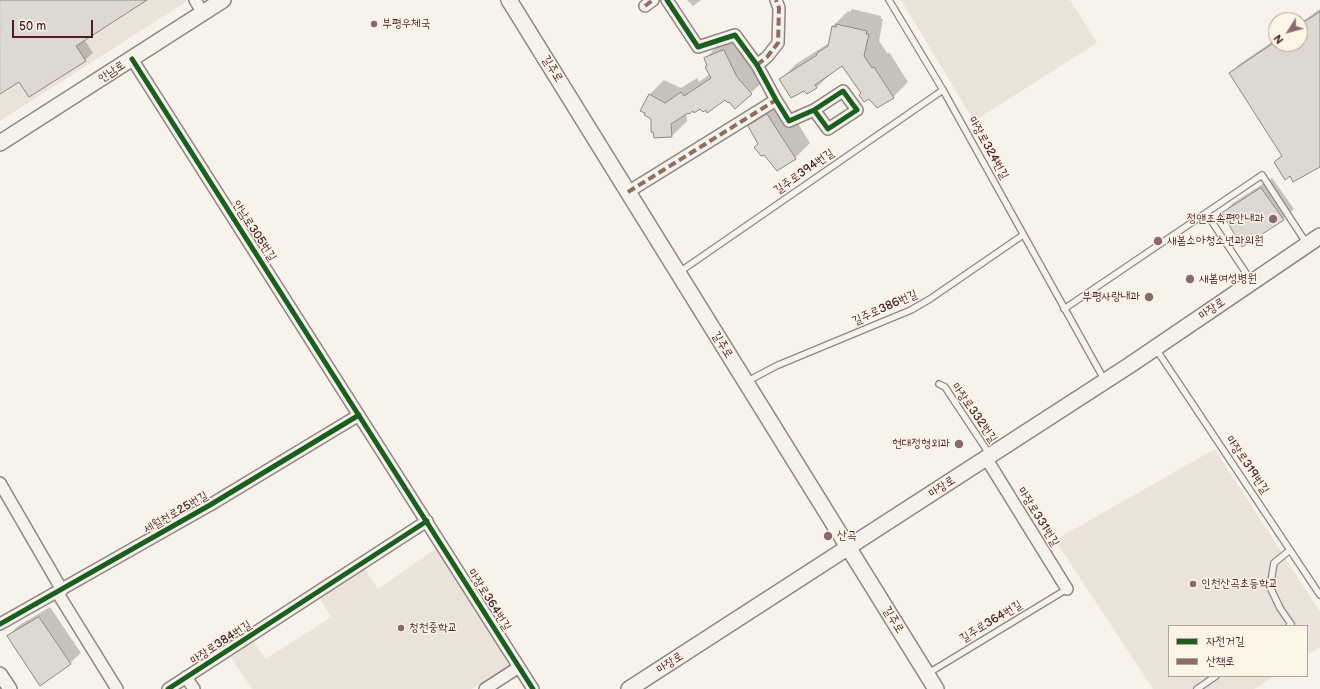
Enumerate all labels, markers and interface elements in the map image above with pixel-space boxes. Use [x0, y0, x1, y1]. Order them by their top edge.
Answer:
scale bar [14, 12, 95, 38]
north arrow [1268, 12, 1308, 52]
place label: 부평우체국 [382, 17, 430, 31]
text: 50 m [19, 19, 46, 34]
marker: 부평우체국 [369, 19, 379, 29]
text: N [1271, 32, 1286, 46]
street label: 길주로 [538, 53, 566, 85]
street label: 안남로 [96, 58, 128, 86]
street label: 마장로324번길 [965, 114, 1011, 182]
street label: 길주로394번길 [771, 146, 837, 198]
street label: 안남로305번길 [229, 198, 279, 264]
place label: 정앤조속편안내과 [1187, 212, 1264, 226]
marker: 정앤조속편안내과 [1267, 213, 1279, 225]
place label: 새봄소아청소년과의원 [1167, 234, 1264, 248]
marker: 새봄소아청소년과의원 [1152, 235, 1164, 247]
place label: 새봄여성병원 [1199, 272, 1257, 286]
marker: 새봄여성병원 [1184, 273, 1196, 285]
street label: 길주로386번길 [850, 287, 920, 329]
place label: 부평사랑내과 [1082, 290, 1140, 304]
marker: 부평사랑내과 [1143, 291, 1155, 303]
street label: 마장로 [1196, 295, 1228, 323]
street label: 길주로 [708, 329, 736, 361]
street label: 마장로332번길 [948, 380, 1000, 446]
street label: 마장로319번길 [1222, 433, 1272, 497]
place label: 현대정형외과 [892, 437, 950, 451]
marker: 현대정형외과 [953, 438, 965, 450]
street label: 마장로 [926, 473, 958, 501]
street label: 마장로331번길 [1014, 484, 1062, 550]
street label: 세월천로25번길 [141, 489, 211, 537]
place label: 산곡 [837, 529, 856, 543]
marker: 산곡 [822, 530, 834, 542]
street label: 마장로364번길 [464, 566, 514, 634]
place label: 인천산곡초등학교 [1201, 577, 1278, 591]
marker: 인천산곡초등학교 [1188, 579, 1198, 589]
street label: 길주로364번길 [957, 598, 1025, 646]
street label: 길주로 [879, 604, 907, 636]
street label: 마장로384번길 [188, 618, 254, 668]
place label: 청천중학교 [409, 621, 457, 635]
marker: 청천중학교 [396, 623, 406, 633]
legend [1168, 625, 1308, 677]
text: 자전거길 [1206, 634, 1245, 649]
street label: 마장로 [654, 649, 686, 677]
text: 산책로 [1206, 654, 1235, 669]

